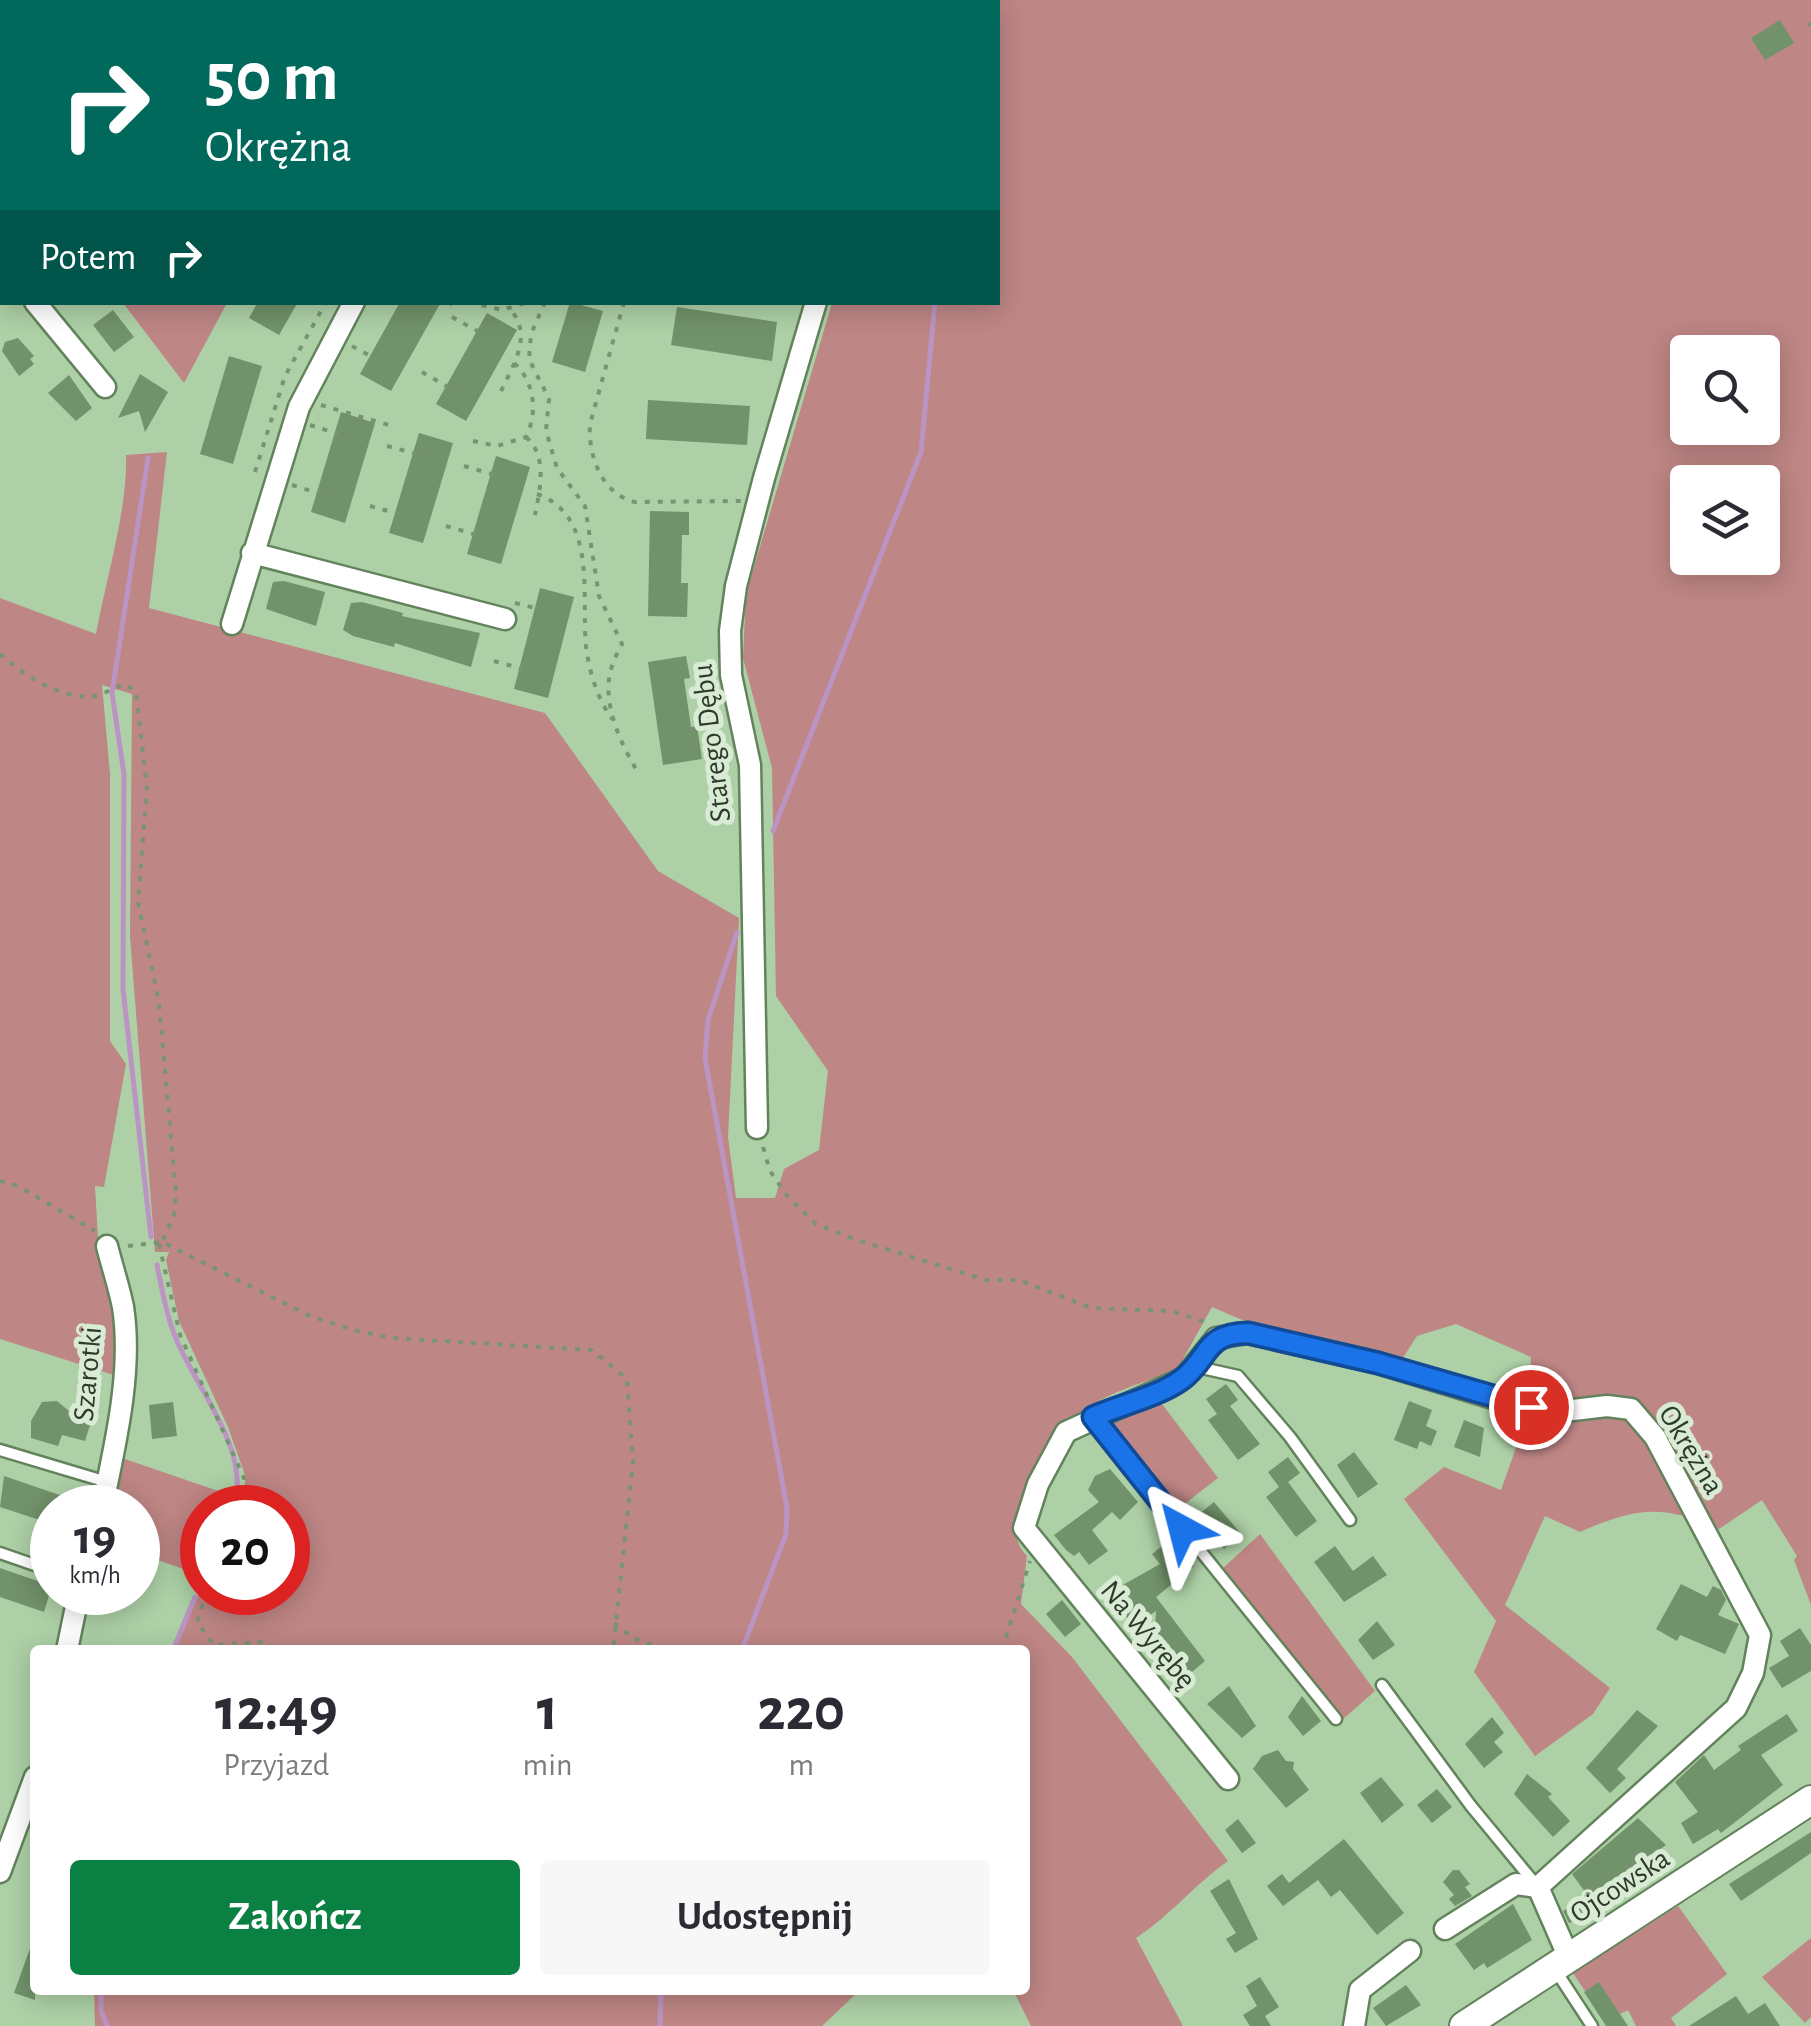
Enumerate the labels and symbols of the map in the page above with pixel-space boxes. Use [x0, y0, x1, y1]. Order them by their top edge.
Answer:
street label: Starego Dębu [687, 662, 737, 824]
street label: Szarotki [69, 1325, 107, 1423]
pin [1489, 1365, 1574, 1450]
street label: Okrężna [1653, 1400, 1729, 1500]
position arrow [1130, 1477, 1234, 1581]
speed limit sign: 20 [180, 1485, 310, 1615]
street label: Na Wyrębę [1095, 1575, 1201, 1695]
street label: Ojcowska [1565, 1843, 1675, 1929]

